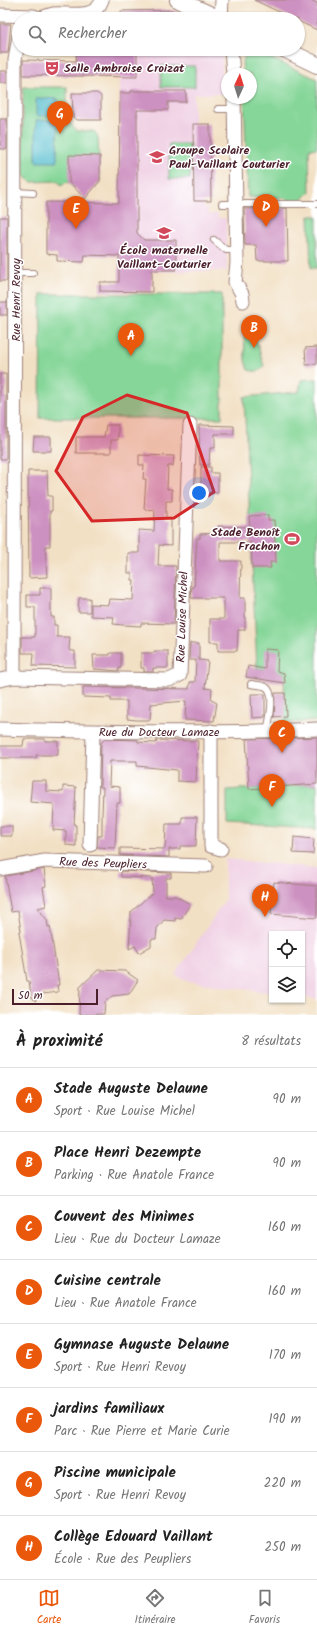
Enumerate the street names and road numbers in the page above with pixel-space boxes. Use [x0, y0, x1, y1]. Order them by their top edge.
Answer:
street label: Rue Henri Revoy [7, 258, 26, 342]
street label: Rue Louise Michel [171, 571, 194, 663]
street label: Rue du Docteur Lamaze [99, 723, 220, 742]
street label: Rue des Peupliers [59, 852, 147, 875]

